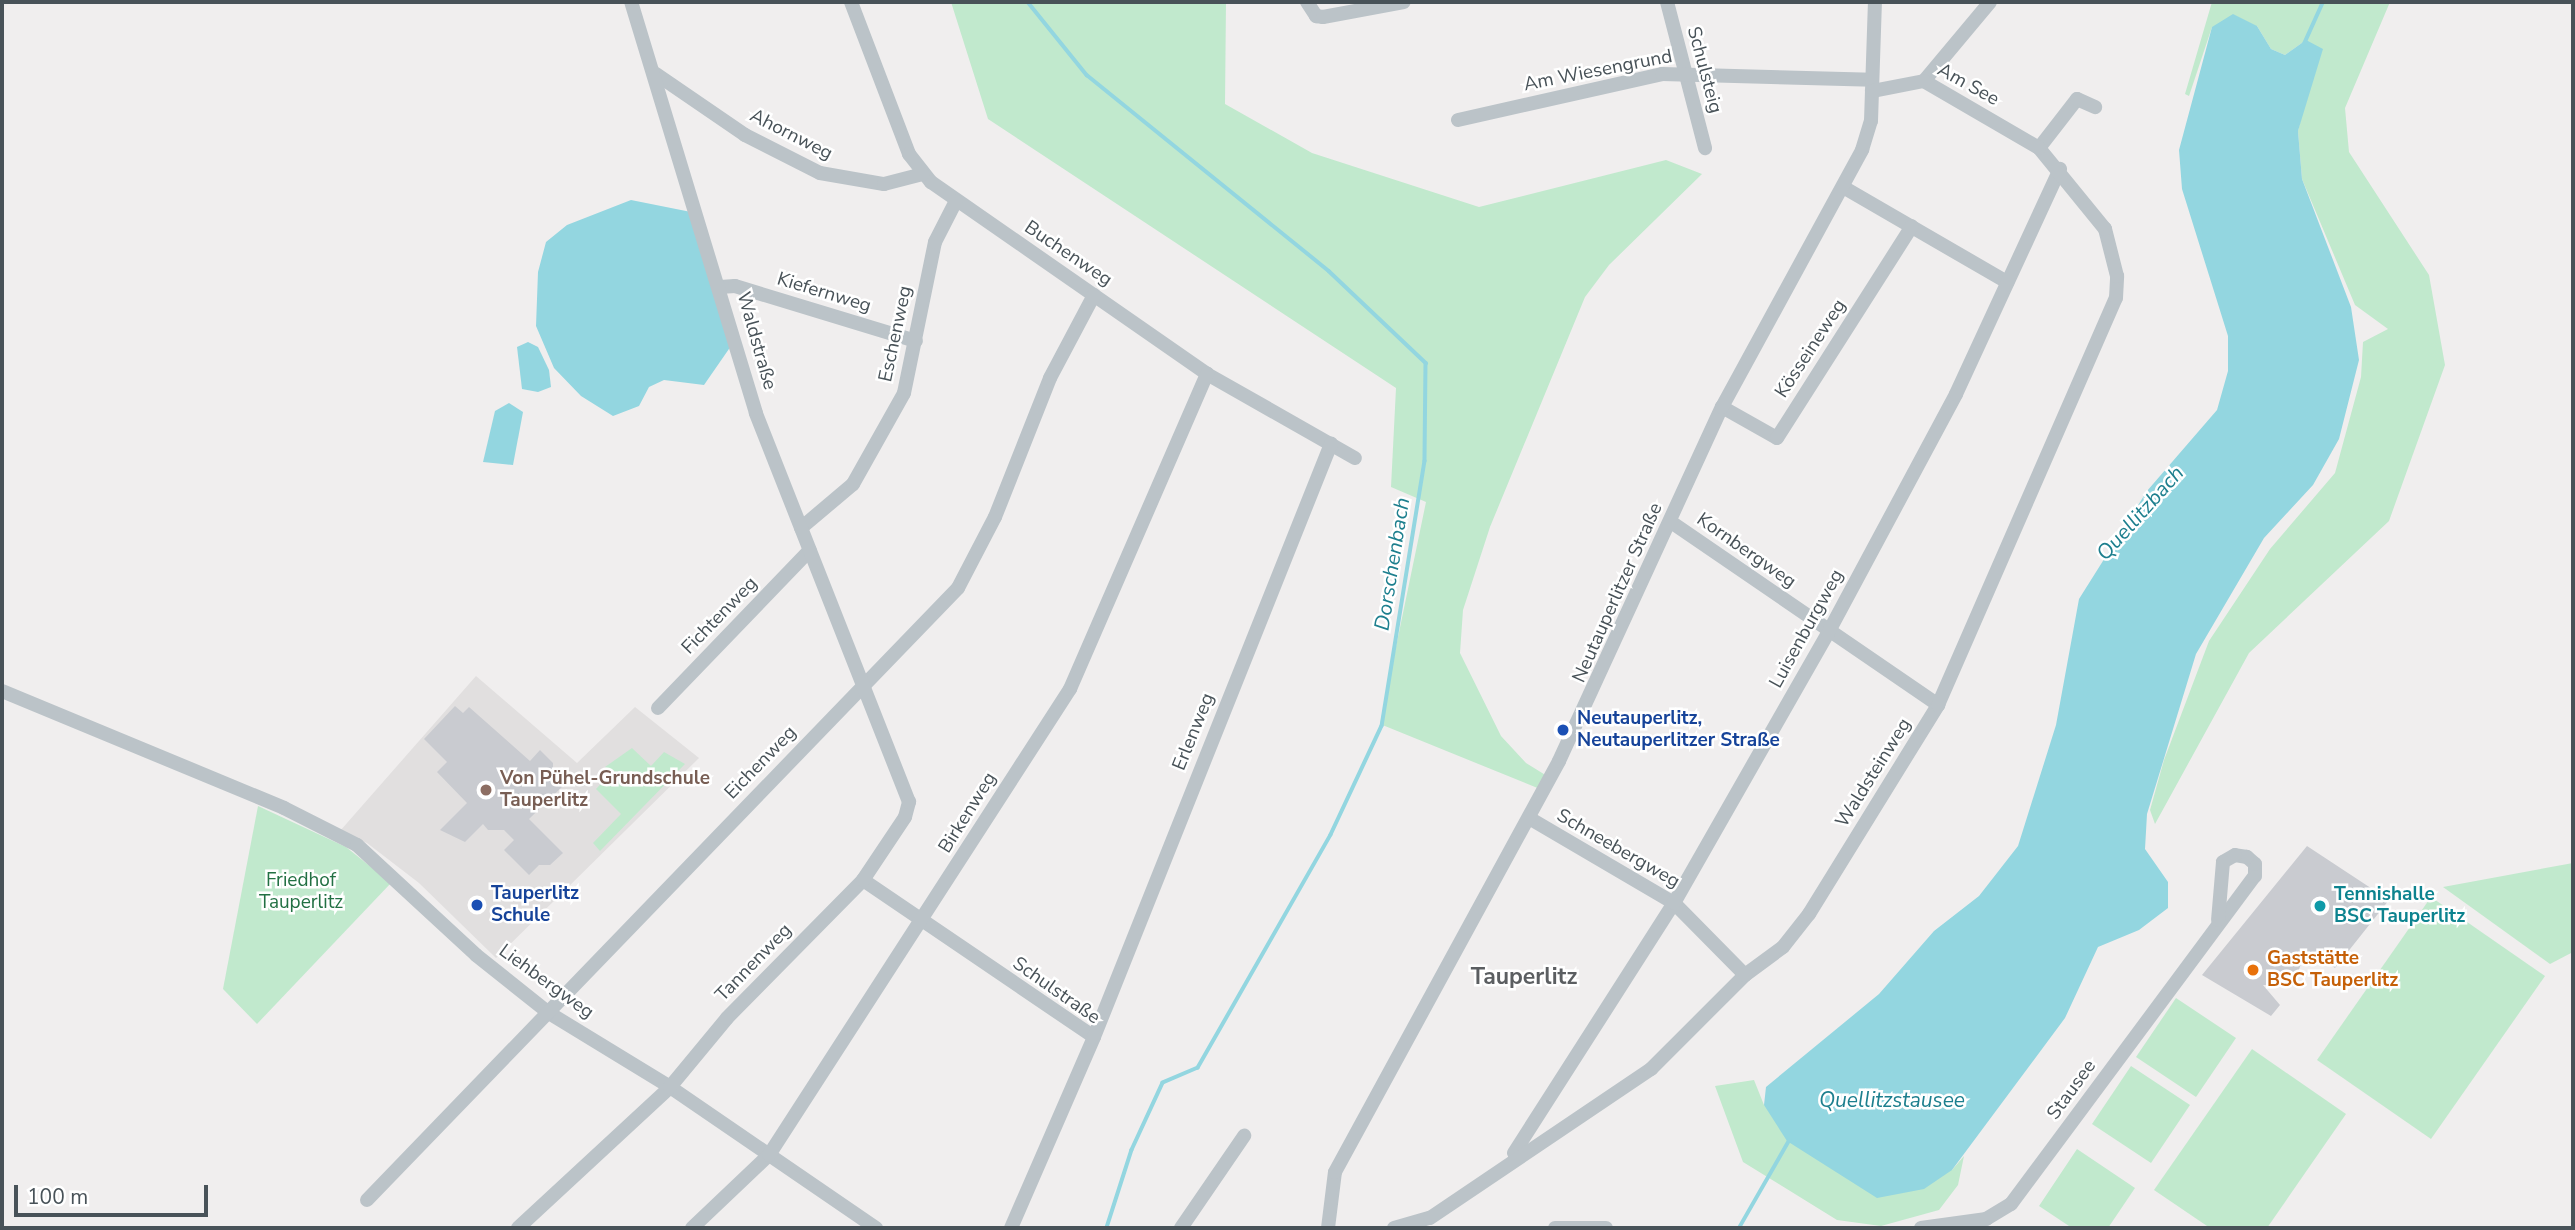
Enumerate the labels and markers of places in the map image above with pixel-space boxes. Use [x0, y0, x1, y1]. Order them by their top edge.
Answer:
place label: Neutauperlitz, Neutauperlitzer Straße [1577, 708, 1780, 752]
marker: Neutauperlitz, Neutauperlitzer Straße [1555, 722, 1571, 738]
place label: Von Pühel-Grundschule Tauperlitz [500, 768, 710, 812]
marker: Von Pühel-Grundschule Tauperlitz [478, 782, 494, 798]
place label: Tauperlitz Schule [491, 883, 579, 927]
place label: Tennishalle BSC Tauperlitz [2334, 884, 2465, 928]
marker: Tauperlitz Schule [469, 897, 485, 913]
marker: Tennishalle BSC Tauperlitz [2312, 898, 2328, 914]
place label: Gaststätte BSC Tauperlitz [2267, 948, 2398, 992]
marker: Gaststätte BSC Tauperlitz [2245, 962, 2261, 978]

